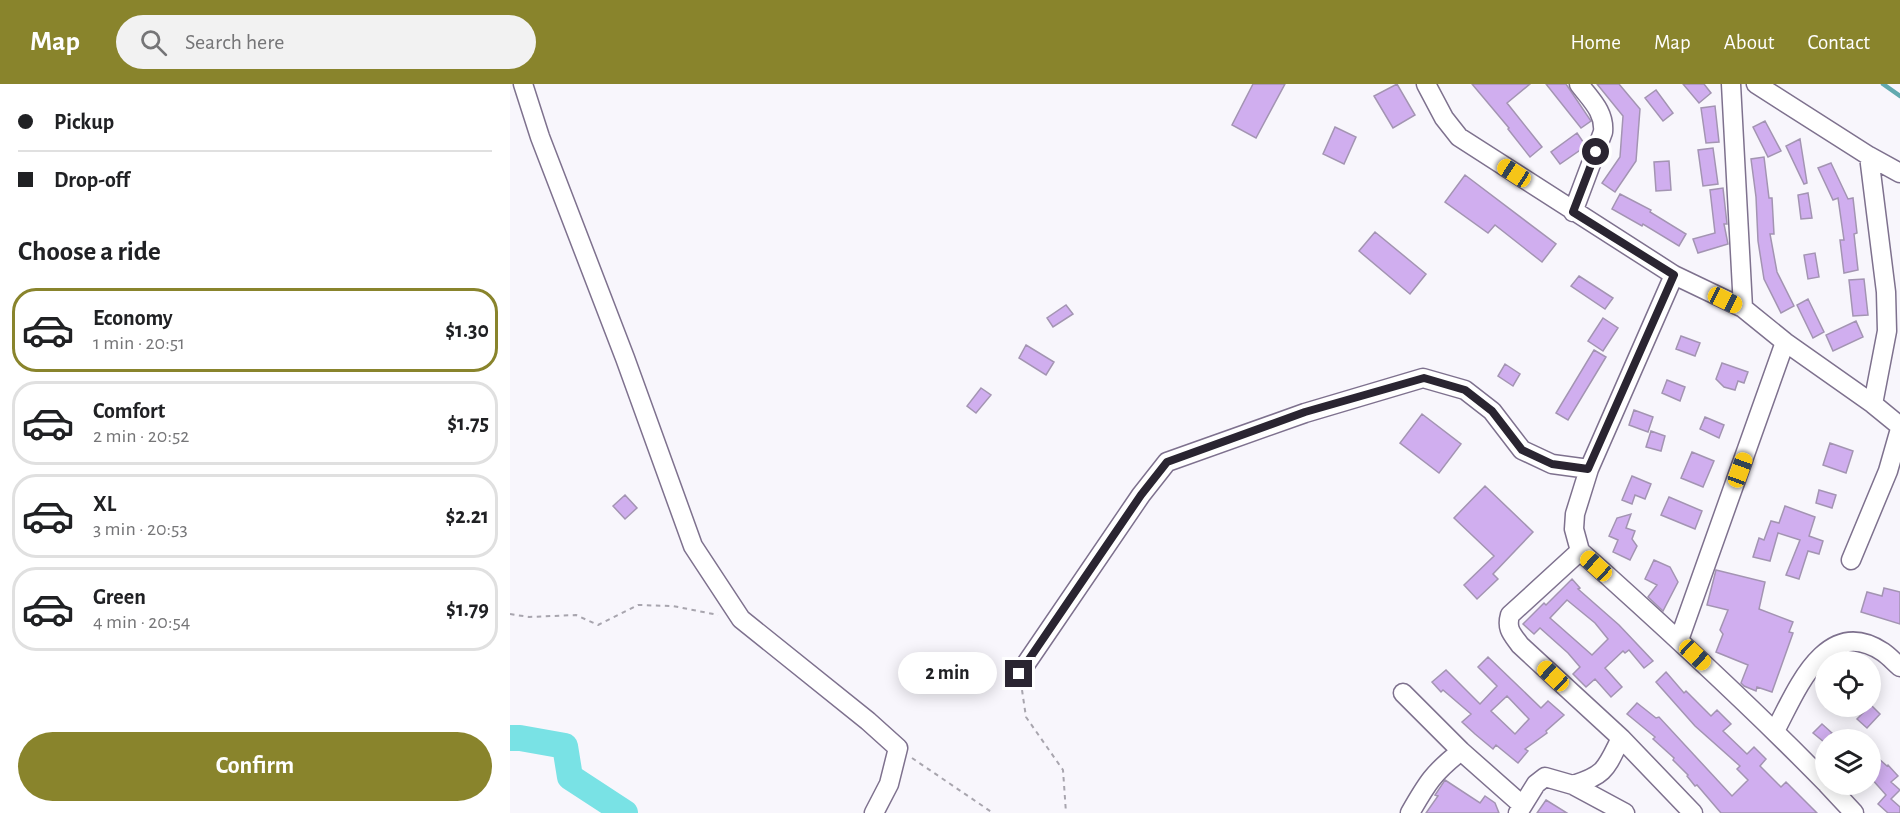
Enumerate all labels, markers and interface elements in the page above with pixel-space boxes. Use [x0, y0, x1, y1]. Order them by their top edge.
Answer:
search box [116, 15, 536, 69]
icon: search [137, 26, 170, 59]
text: Map [30, 28, 80, 56]
text: Search here [185, 31, 284, 53]
text: Home [1570, 32, 1621, 53]
text: Map [1654, 32, 1691, 53]
text: About [1724, 32, 1774, 53]
text: Contact [1807, 32, 1870, 53]
text: Pickup [54, 111, 114, 133]
route start [1582, 138, 1609, 165]
car [1494, 156, 1534, 190]
text: Drop-off [54, 169, 130, 191]
text: Choose a ride [18, 238, 161, 265]
car [1705, 284, 1745, 316]
icon: car [21, 303, 75, 357]
text: Economy [93, 307, 173, 329]
text: $1.30 [445, 319, 489, 341]
text: 1 min · 20:51 [93, 333, 185, 353]
icon: car [21, 396, 75, 450]
text: Comfort [93, 400, 165, 422]
text: $1.75 [447, 412, 489, 434]
text: 2 min · 20:52 [93, 426, 189, 446]
car [1725, 450, 1755, 490]
icon: car [21, 489, 75, 543]
text: XL [93, 493, 116, 515]
text: $2.21 [445, 505, 489, 527]
text: 3 min · 20:53 [93, 519, 188, 539]
car [1577, 547, 1615, 585]
icon: car [21, 582, 75, 636]
text: Green [93, 586, 146, 608]
text: $1.79 [446, 598, 489, 620]
text: 4 min · 20:54 [93, 612, 190, 632]
car [1676, 636, 1714, 674]
map controls [1815, 651, 1881, 795]
button: locate [1815, 651, 1881, 717]
callout: 2 min [899, 653, 998, 695]
car [1534, 657, 1572, 695]
route end [1005, 660, 1032, 687]
text: 2 min [925, 663, 970, 683]
button: layers [1815, 729, 1881, 795]
button: Confirm [18, 732, 492, 801]

